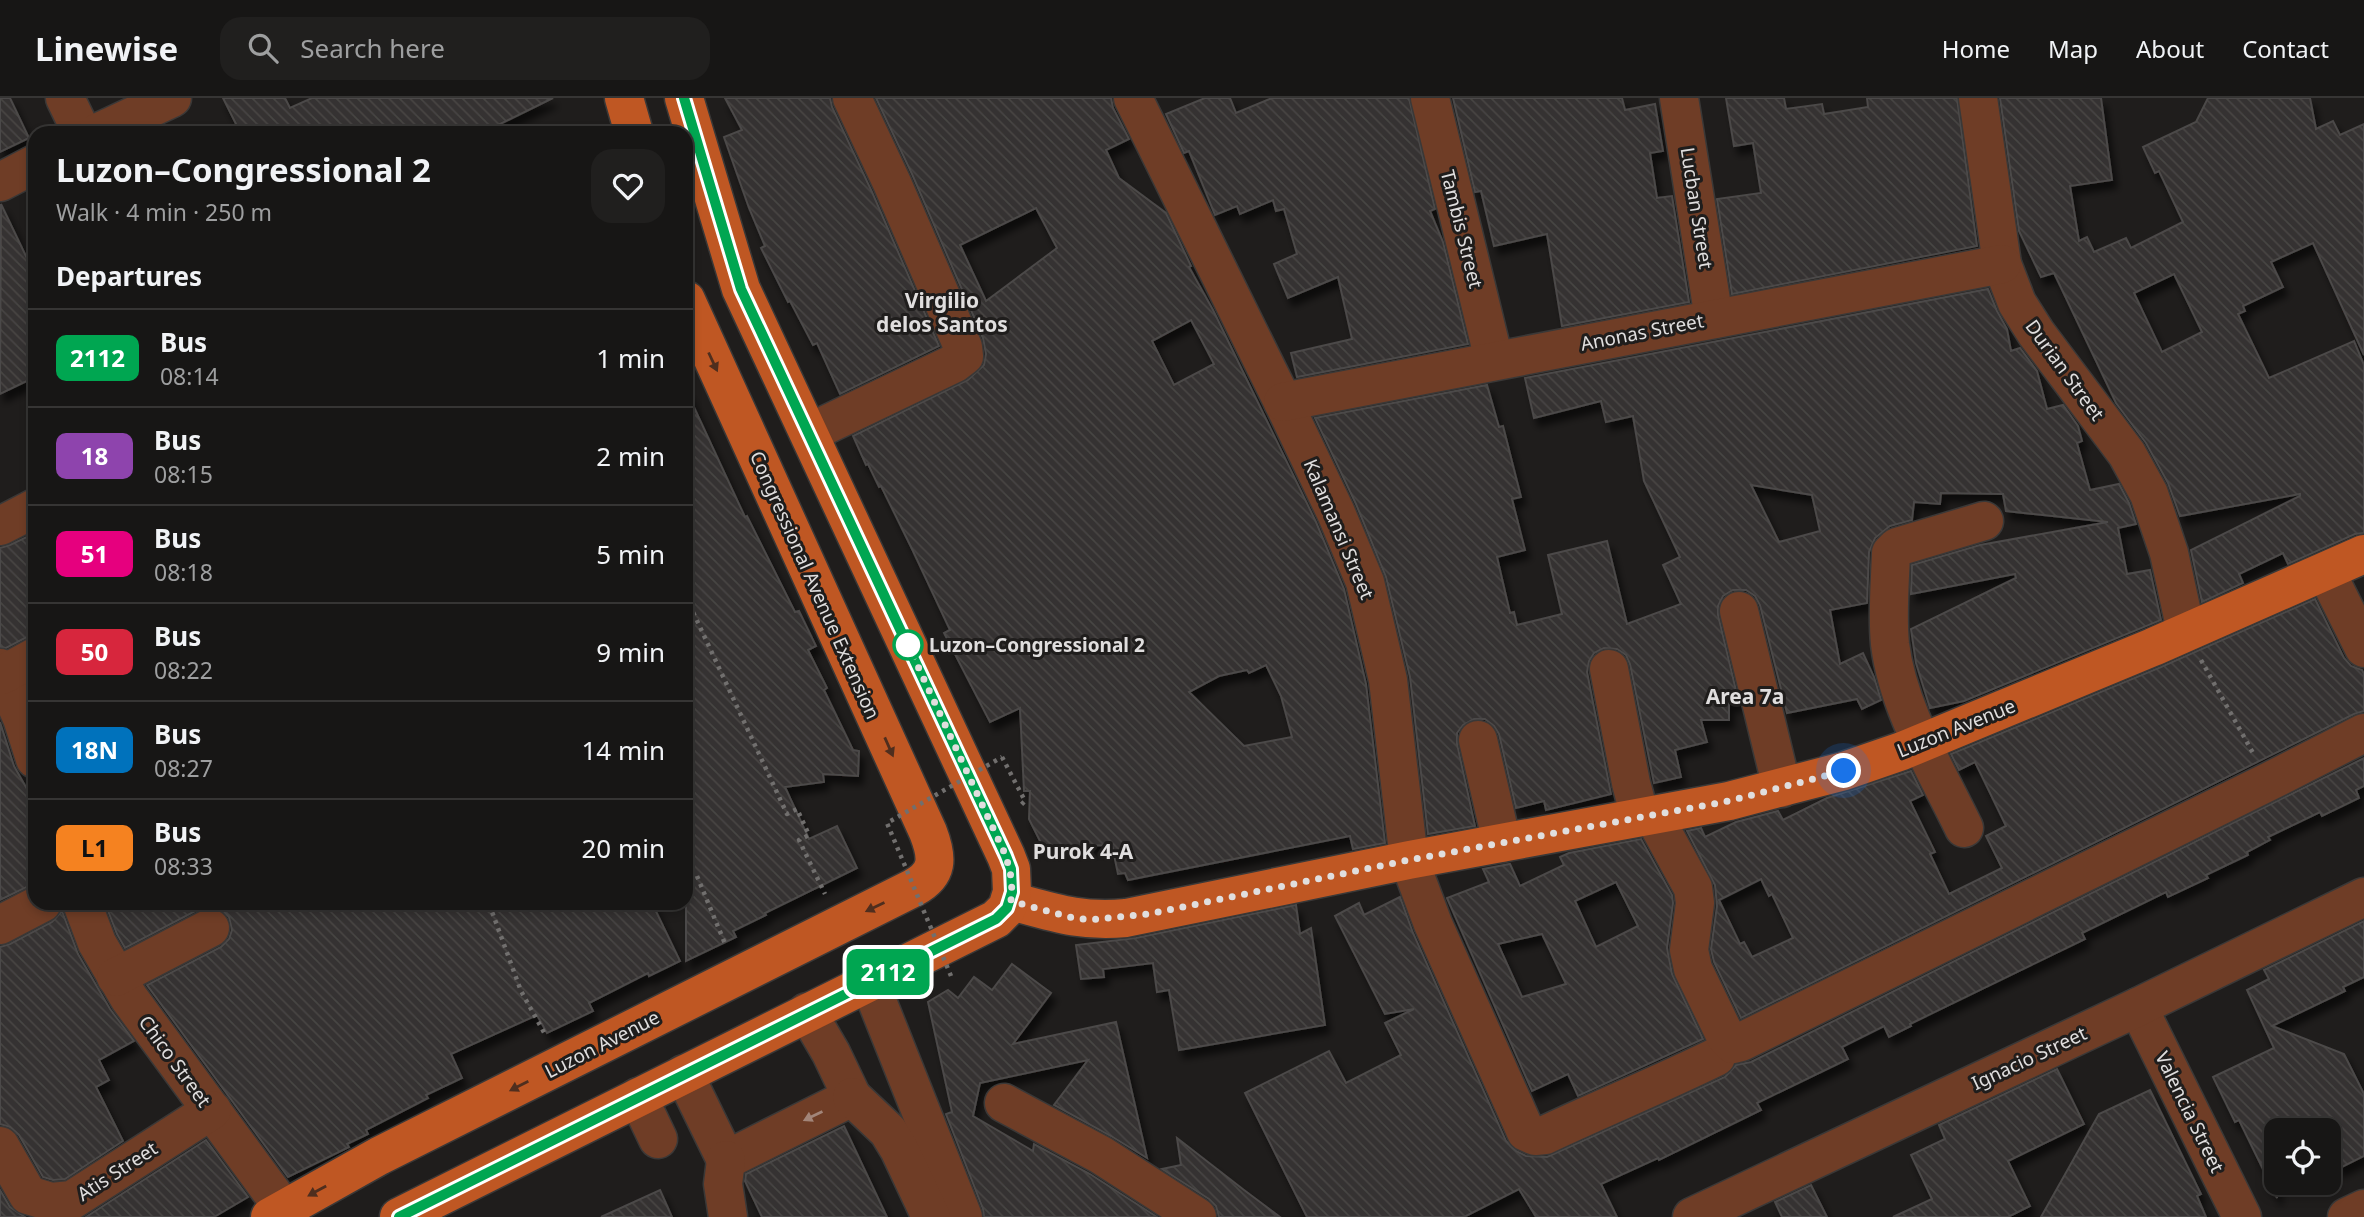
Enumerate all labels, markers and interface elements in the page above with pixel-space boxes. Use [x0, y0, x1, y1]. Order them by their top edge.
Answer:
search box [220, 17, 710, 80]
text: Linewise [35, 26, 178, 71]
icon: search [244, 29, 282, 67]
text: Search here [300, 30, 445, 66]
text: Home [1942, 32, 2010, 65]
text: Map [2048, 32, 2098, 65]
text: About [2136, 32, 2204, 65]
text: Contact [2242, 32, 2329, 65]
street label: Lucban Street [1675, 145, 1719, 271]
text: Luzon–Congressional 2 [56, 147, 431, 192]
button: heart [591, 149, 665, 223]
street label: Tambis Street [1435, 167, 1489, 291]
text: Walk · 4 min · 250 m [56, 196, 272, 228]
text: Departures [56, 258, 202, 294]
district label: Virgilio delos Santos [876, 286, 1008, 338]
street label: Anonas Street [1578, 307, 1706, 357]
street label: Durian Street [2020, 314, 2110, 426]
text: Bus [160, 324, 207, 360]
text: 1 min [596, 340, 665, 376]
text: 2112 [70, 341, 125, 374]
one-way arrow [708, 352, 719, 372]
text: 08:14 [160, 360, 219, 392]
text: Bus [154, 422, 201, 458]
text: 2 min [596, 438, 665, 474]
text: 18 [81, 439, 108, 472]
street label: Congressional Avenue Extension [744, 447, 886, 723]
street label: Kalamansi Street [1298, 455, 1380, 603]
text: 08:15 [154, 458, 213, 490]
text: Bus [154, 520, 201, 556]
text: 5 min [596, 536, 665, 572]
text: 51 [81, 537, 108, 570]
text: 08:18 [154, 556, 213, 588]
text: Bus [154, 618, 201, 654]
marker: Luzon–Congressional 2 [893, 630, 923, 660]
place label: Luzon–Congressional 2 [929, 632, 1145, 658]
text: 9 min [596, 634, 665, 670]
text: 50 [81, 635, 108, 668]
text: 08:22 [154, 654, 213, 686]
district label: Area 7a [1706, 682, 1784, 710]
street label: Luzon Avenue [1893, 692, 2019, 764]
text: Bus [154, 716, 201, 752]
text: 14 min [581, 732, 665, 768]
text: 18N [71, 733, 118, 766]
one-way arrow [884, 737, 895, 758]
text: 08:27 [154, 752, 213, 784]
your location [1826, 753, 1861, 788]
text: Bus [154, 814, 201, 850]
text: 20 min [581, 830, 665, 866]
text: L1 [81, 831, 108, 864]
district label: Purok 4-A [1033, 837, 1134, 865]
text: 08:33 [154, 850, 213, 882]
one-way arrow [865, 901, 885, 913]
line badge: 2112 [839, 949, 937, 995]
text: 2112 [861, 955, 915, 988]
street label: Luzon Avenue [540, 1004, 664, 1084]
street label: Chico Street [133, 1010, 217, 1112]
street label: Ignacio Street [1967, 1020, 2091, 1096]
street label: Valencia Street [2149, 1047, 2231, 1177]
one-way arrow [509, 1081, 529, 1092]
one-way arrow [803, 1111, 823, 1122]
map controls [2264, 1118, 2341, 1195]
button: locate [2264, 1118, 2341, 1195]
street label: Atis Street [72, 1135, 162, 1207]
one-way arrow [307, 1185, 326, 1197]

